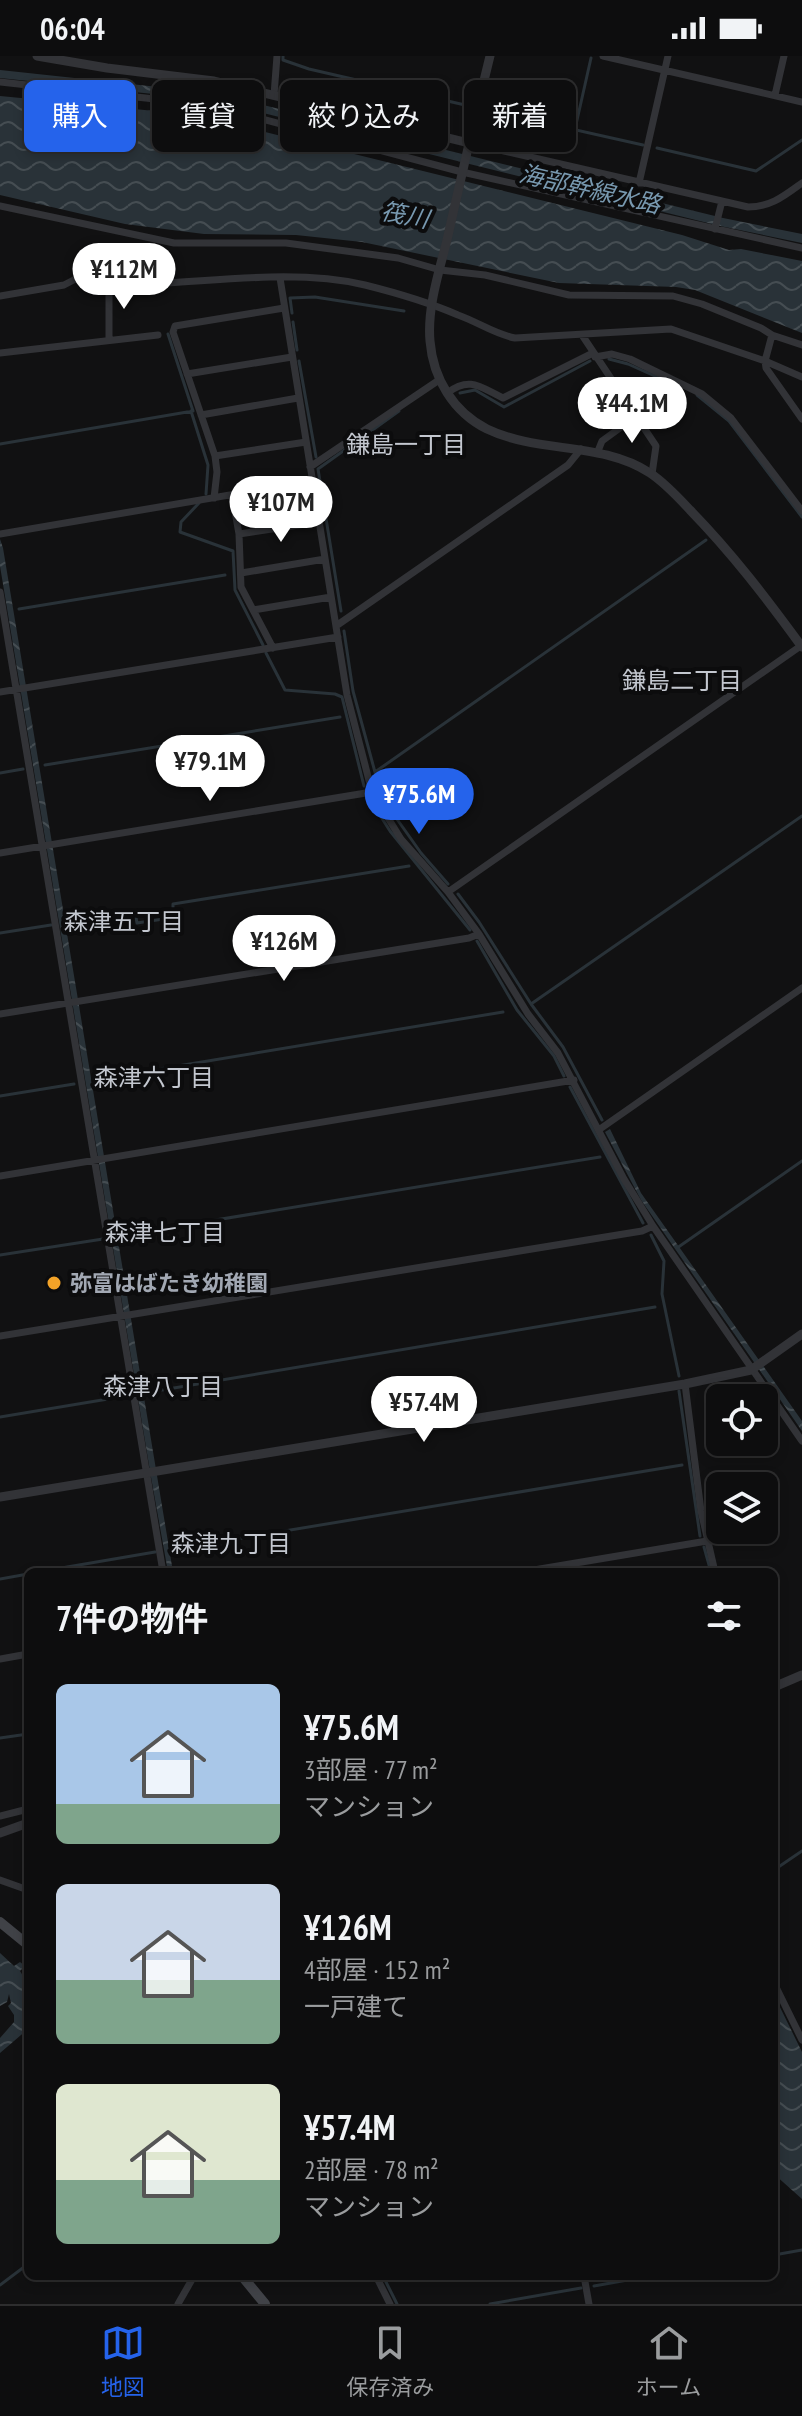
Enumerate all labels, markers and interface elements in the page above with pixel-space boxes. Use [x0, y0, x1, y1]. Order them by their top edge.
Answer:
text: 06:04 [40, 9, 105, 48]
chip: 購入 [24, 80, 136, 152]
chip: 賃貸 [152, 80, 264, 152]
chip: 絞り込み [280, 80, 448, 152]
chip: 新着 [464, 80, 576, 152]
water label: 海部幹線水路 [516, 158, 666, 221]
water label: 筏川 [378, 195, 434, 235]
pin: ¥112M [68, 243, 180, 311]
text: ¥112M [91, 252, 157, 285]
pin: ¥44.1M [567, 377, 697, 445]
text: ¥44.1M [596, 386, 668, 419]
district label: 鎌島一丁目 [346, 429, 466, 460]
pin: ¥107M [225, 476, 337, 544]
text: ¥107M [248, 485, 314, 518]
district label: 鎌島二丁目 [622, 665, 742, 696]
pin: ¥79.1M [145, 735, 275, 803]
text: ¥79.1M [174, 744, 246, 777]
pin: ¥75.6M [354, 768, 484, 836]
text: ¥75.6M [383, 777, 455, 810]
district label: 森津五丁目 [64, 906, 184, 937]
pin: ¥126M [228, 915, 340, 983]
text: ¥126M [251, 924, 317, 957]
district label: 森津六丁目 [94, 1062, 214, 1093]
district label: 森津七丁目 [105, 1217, 225, 1248]
place label: 弥富はばたき幼稚園 [70, 1269, 268, 1297]
marker: 弥富はばたき幼稚園 [45, 1274, 63, 1292]
district label: 森津八丁目 [103, 1371, 223, 1402]
pin: ¥57.4M [359, 1376, 489, 1444]
map controls [706, 1384, 778, 1544]
button: locate [706, 1384, 778, 1456]
text: ¥57.4M [389, 1385, 459, 1418]
button: layers [706, 1472, 778, 1544]
district label: 森津九丁目 [171, 1528, 291, 1559]
icon: filters [702, 1594, 746, 1638]
text: 7件の物件 [56, 1596, 208, 1640]
text: ¥75.6M [304, 1705, 399, 1749]
icon: home [120, 1716, 216, 1812]
text: 3部屋 · 77 m² [304, 1753, 438, 1786]
text: マンション [304, 1790, 434, 1823]
text: ¥126M [304, 1905, 392, 1949]
icon: home [120, 1916, 216, 2012]
text: 4部屋 · 152 m² [304, 1953, 450, 1986]
text: 一戸建て [304, 1990, 408, 2023]
text: ¥57.4M [304, 2105, 395, 2149]
icon: home [120, 2116, 216, 2212]
text: 2部屋 · 78 m² [304, 2153, 439, 2186]
text: マンション [304, 2190, 434, 2223]
tab: 地図 [101, 2321, 145, 2401]
tab: 保存済み [346, 2321, 434, 2401]
tab: ホーム [636, 2321, 701, 2401]

